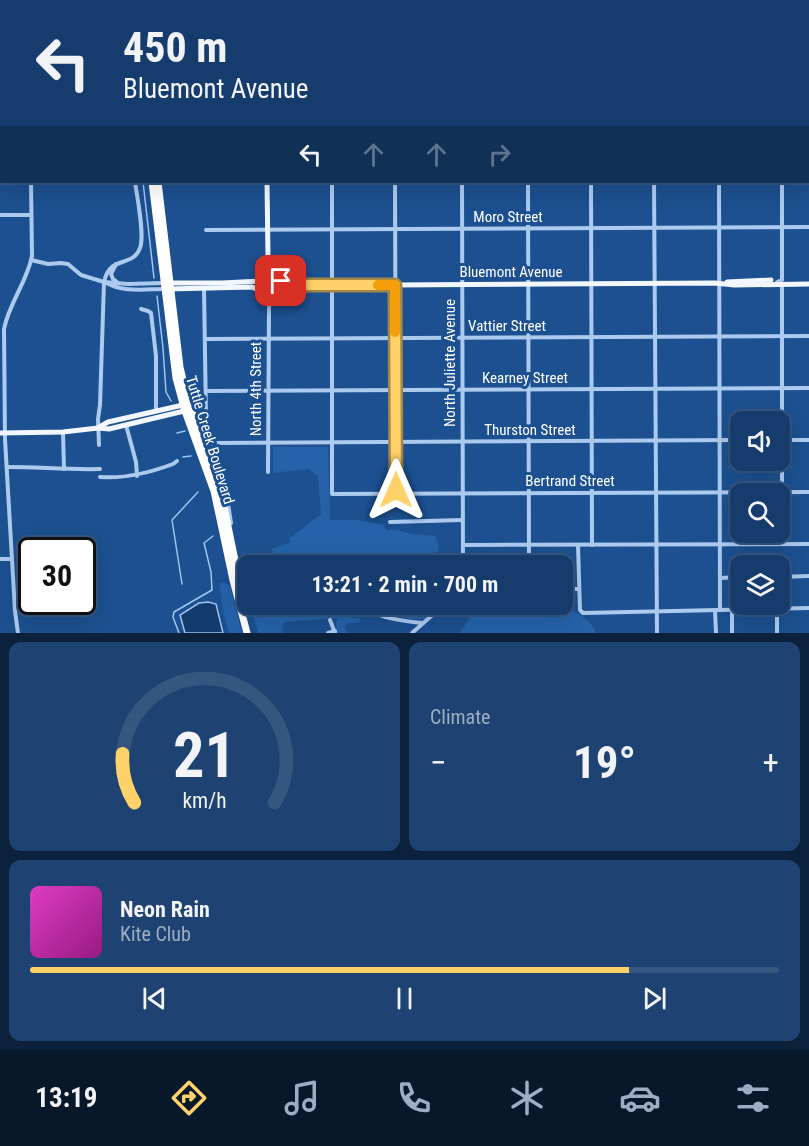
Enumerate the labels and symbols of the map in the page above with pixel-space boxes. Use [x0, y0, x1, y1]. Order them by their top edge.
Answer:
street label: Moro Street [473, 208, 543, 226]
pin [255, 255, 306, 306]
street label: Bluemont Avenue [459, 263, 563, 281]
street label: North Juliette Avenue [441, 299, 459, 427]
street label: Vattier Street [468, 317, 546, 335]
street label: North 4th Street [247, 342, 265, 436]
street label: Kearney Street [482, 369, 568, 387]
street label: Tuttle Creek Boulevard [182, 374, 238, 506]
street label: Thurston Street [484, 421, 576, 439]
position arrow [364, 458, 428, 522]
street label: Bertrand Street [525, 472, 615, 490]
speed limit sign: 30 [18, 537, 96, 615]

